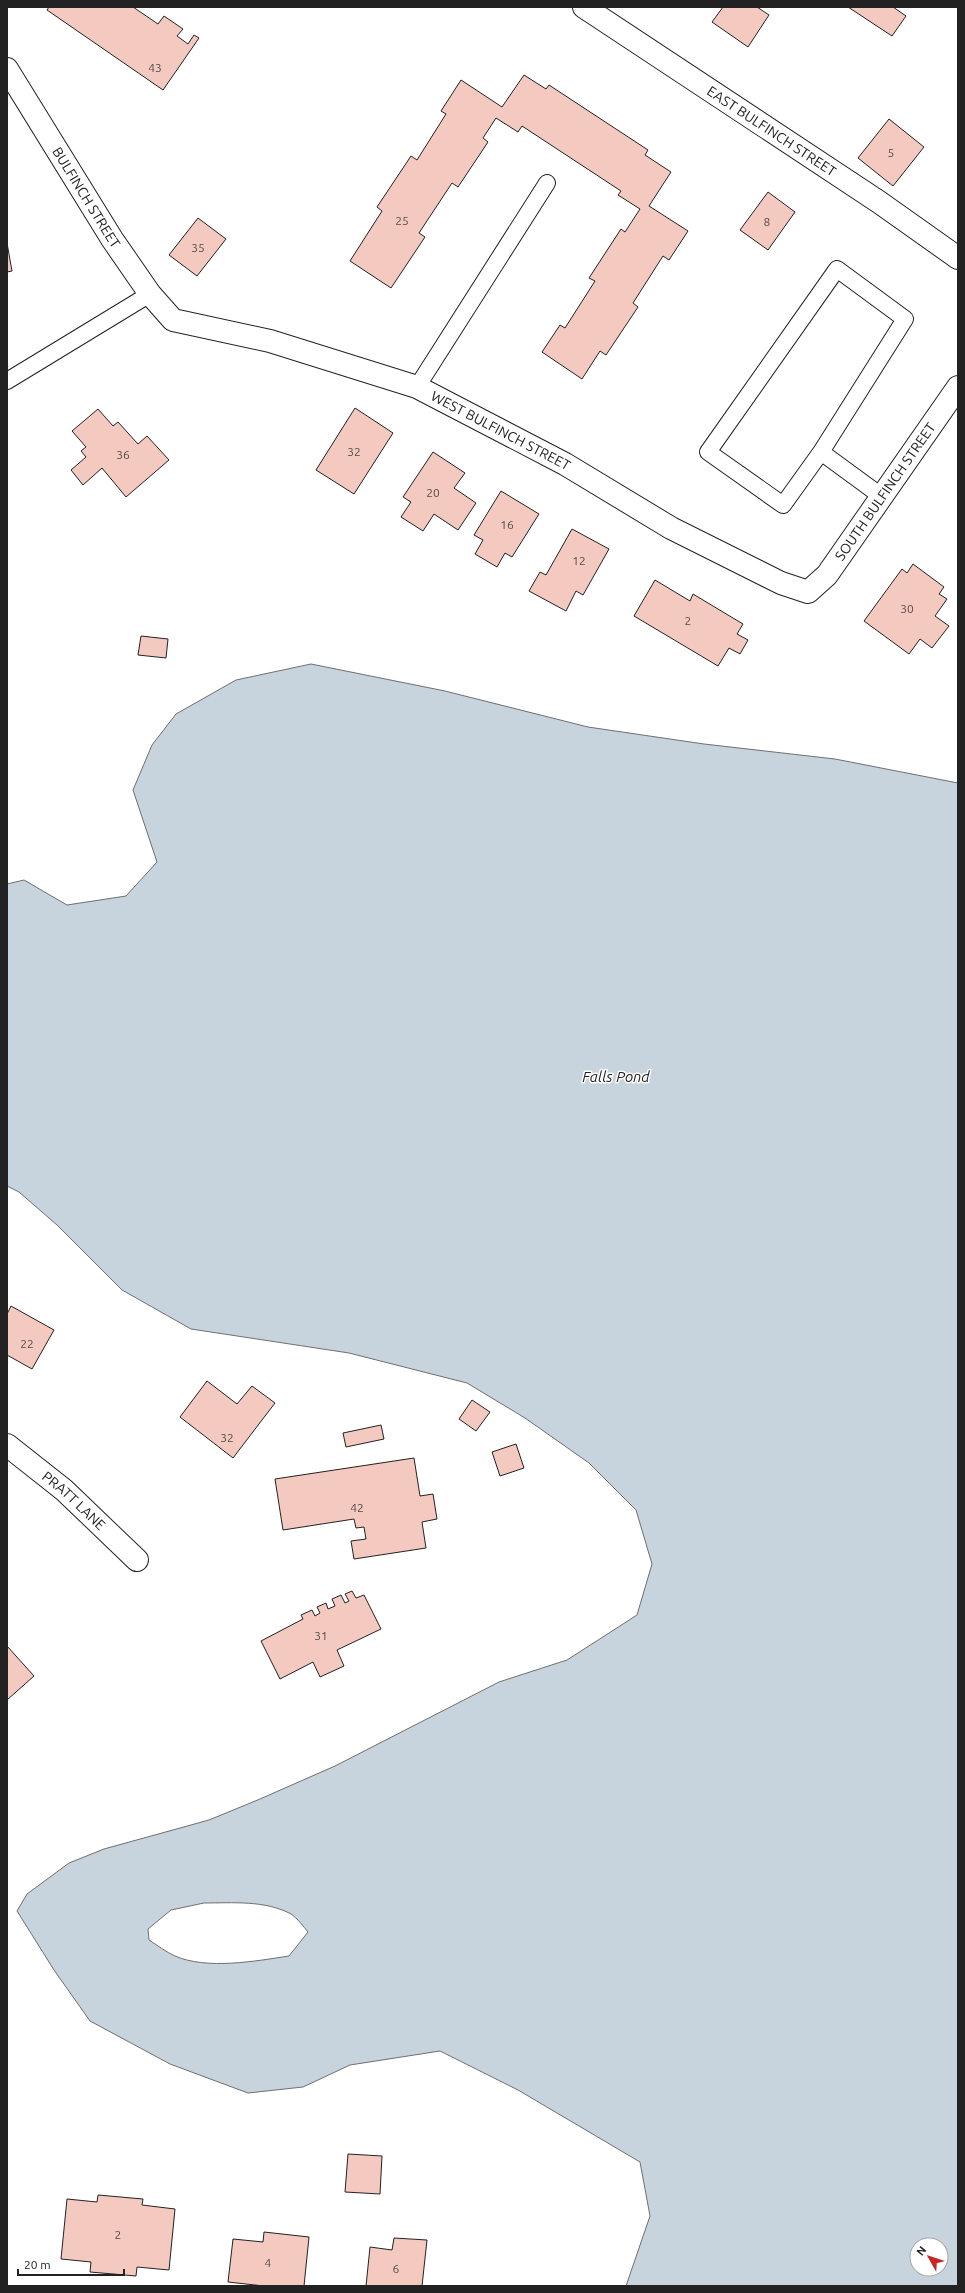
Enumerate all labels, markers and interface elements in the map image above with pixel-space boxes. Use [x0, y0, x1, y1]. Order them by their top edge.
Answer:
house number: 43 [148, 61, 162, 74]
street label: EAST BULFINCH STREET [704, 83, 839, 180]
street label: BULFINCH STREET [49, 144, 124, 251]
house number: 5 [888, 146, 894, 159]
house number: 25 [395, 214, 409, 227]
house number: 8 [764, 215, 771, 228]
house number: 35 [191, 241, 205, 254]
street label: WEST BULFINCH STREET [428, 388, 573, 473]
street label: SOUTH BULFINCH STREET [832, 419, 939, 563]
house number: 32 [347, 445, 361, 458]
house number: 36 [116, 448, 130, 461]
house number: 20 [426, 486, 440, 499]
house number: 16 [500, 518, 514, 531]
house number: 12 [572, 554, 586, 567]
house number: 30 [900, 602, 914, 615]
house number: 2 [685, 614, 691, 627]
water label: Falls Pond [582, 1068, 650, 1085]
house number: 22 [20, 1337, 34, 1350]
house number: 32 [220, 1431, 234, 1444]
street label: PRATT LANE [39, 1468, 109, 1533]
house number: 42 [350, 1501, 364, 1514]
house number: 31 [314, 1629, 328, 1642]
house number: 2 [115, 2228, 121, 2241]
north arrow [909, 2237, 949, 2277]
text: N [914, 2244, 928, 2258]
scale bar [18, 2251, 124, 2277]
house number: 4 [265, 2256, 272, 2269]
text: 20 m [24, 2258, 51, 2271]
house number: 6 [393, 2262, 400, 2275]

